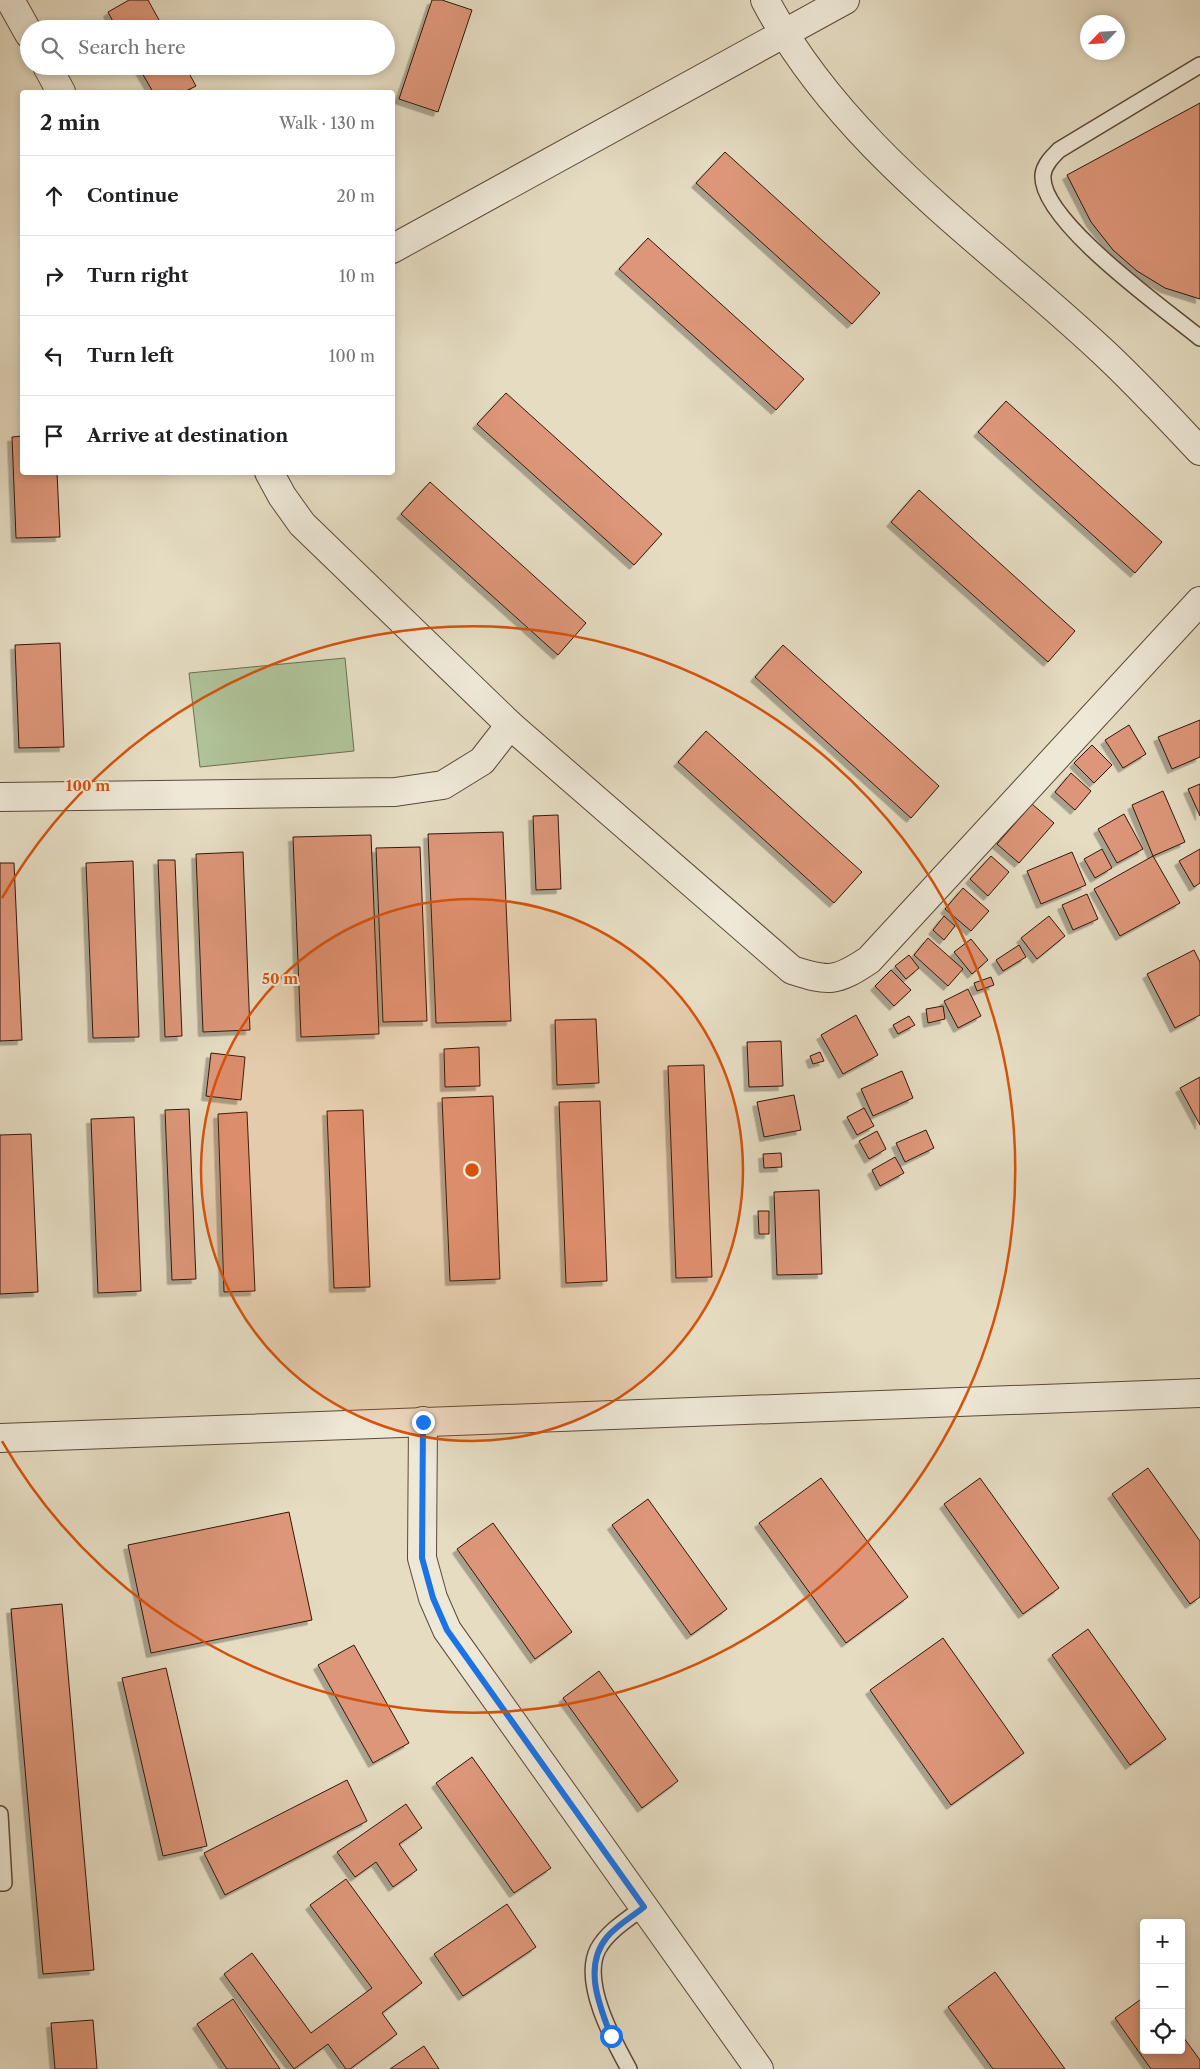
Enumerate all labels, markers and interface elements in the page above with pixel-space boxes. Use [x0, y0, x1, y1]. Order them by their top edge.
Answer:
north arrow [1080, 15, 1125, 60]
search box [20, 20, 395, 75]
icon: search [38, 34, 66, 62]
text: Search here [78, 36, 186, 59]
text: 2 min [40, 110, 100, 135]
text: Walk · 130 m [279, 113, 375, 133]
icon: ahead [40, 182, 68, 210]
text: Continue [87, 184, 179, 207]
text: 20 m [336, 186, 375, 206]
icon: right [40, 262, 68, 290]
text: Turn right [87, 264, 188, 287]
text: 10 m [339, 266, 375, 286]
icon: left [40, 342, 68, 370]
text: Turn left [87, 344, 174, 367]
text: 100 m [329, 346, 375, 366]
icon: arrive [40, 422, 68, 450]
text: Arrive at destination [87, 424, 288, 447]
text: 100 m [66, 776, 110, 795]
text: 50 m [262, 969, 298, 988]
centre of rings [463, 1161, 481, 1179]
route end [412, 1411, 435, 1434]
map controls [1140, 1919, 1185, 2054]
button: + [1140, 1919, 1185, 1964]
button: − [1140, 1964, 1185, 2009]
button: locate [1140, 2009, 1185, 2054]
route start [600, 2025, 623, 2048]

